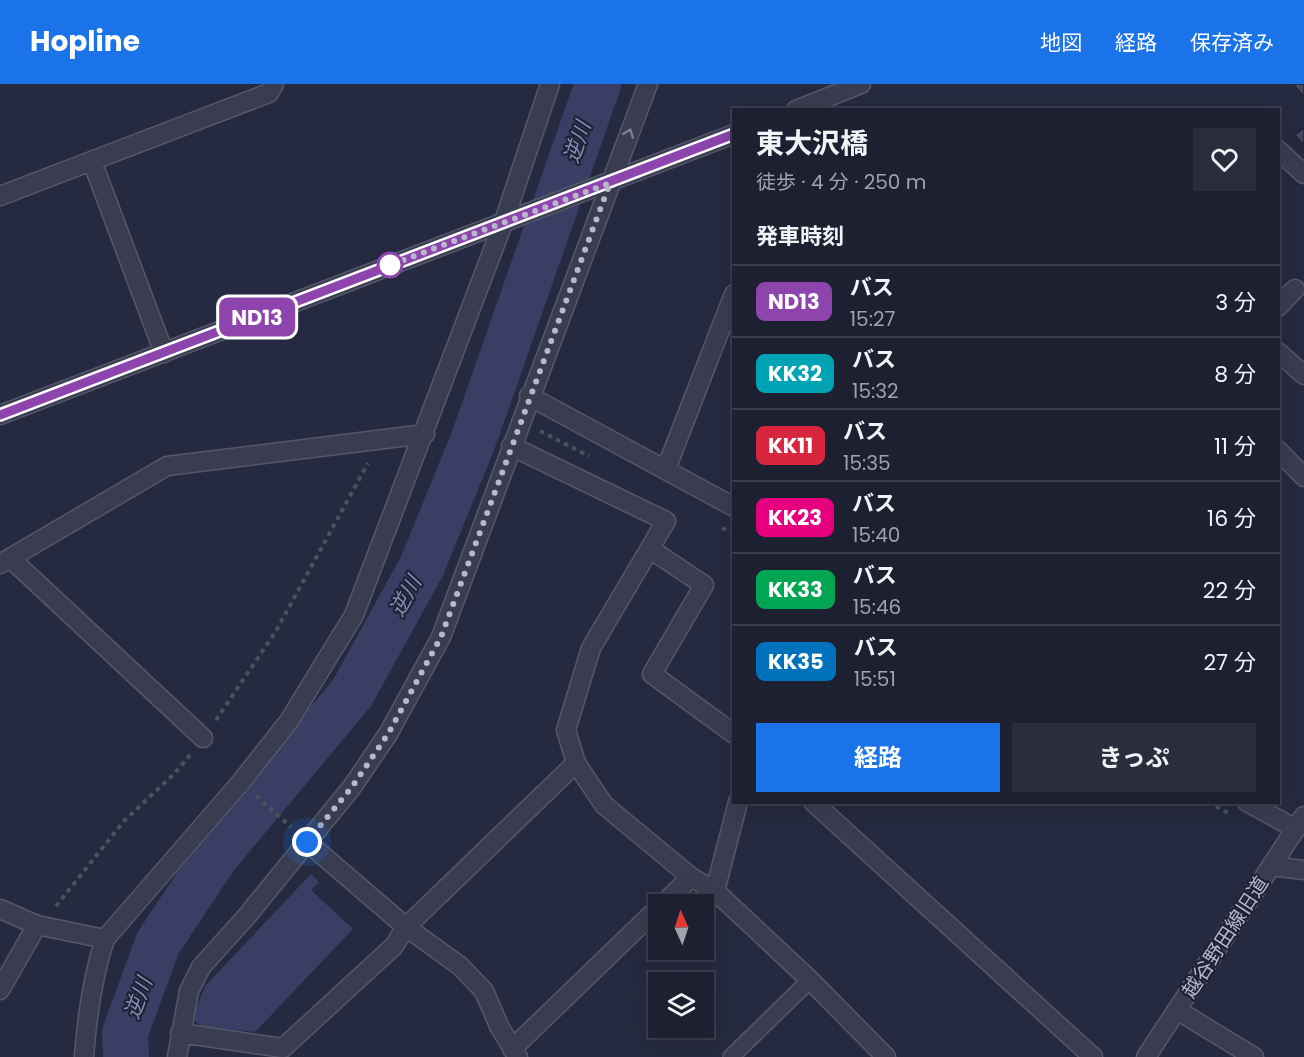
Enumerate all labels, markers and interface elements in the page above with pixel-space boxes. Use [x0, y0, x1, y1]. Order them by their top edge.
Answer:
text: Hopline [30, 22, 140, 61]
text: 地図 [1040, 28, 1082, 57]
text: 経路 [1115, 28, 1157, 57]
text: 保存済み [1190, 28, 1274, 57]
water label: 逆川 [556, 116, 598, 167]
text: 東大沢橋 [756, 124, 868, 163]
button: heart [1193, 128, 1256, 191]
one-way arrow [622, 129, 634, 140]
text: 徒歩 · 4 分 · 250 m [756, 168, 926, 196]
text: 発車時刻 [756, 221, 844, 252]
unlabelled marker [377, 252, 403, 278]
text: バス [850, 272, 894, 303]
text: ND13 [768, 287, 820, 316]
text: 3 分 [1215, 287, 1256, 318]
line badge: ND13 [215, 298, 299, 336]
text: ND13 [231, 303, 283, 332]
text: 15:27 [850, 305, 895, 333]
text: バス [852, 344, 896, 375]
text: KK32 [768, 359, 822, 388]
text: 8 分 [1214, 359, 1256, 390]
text: 15:32 [852, 377, 898, 405]
text: バス [843, 416, 887, 447]
text: KK11 [768, 431, 813, 460]
text: 11 分 [1214, 431, 1256, 462]
text: 15:35 [843, 449, 891, 477]
text: バス [852, 488, 896, 519]
text: KK23 [768, 503, 822, 532]
text: 16 分 [1207, 503, 1256, 534]
text: 15:40 [852, 521, 900, 549]
text: バス [853, 560, 897, 591]
water label: 逆川 [382, 569, 429, 621]
text: KK33 [768, 575, 823, 604]
text: 22 分 [1203, 575, 1256, 606]
text: 15:46 [853, 593, 901, 621]
text: バス [854, 632, 898, 663]
text: KK35 [768, 647, 824, 676]
text: 27 分 [1203, 647, 1256, 678]
text: 15:51 [854, 665, 896, 693]
button: 経路 [756, 723, 1000, 792]
button: きっぷ [1012, 723, 1256, 792]
your location [292, 827, 322, 857]
street label: 越谷野田線旧道 [1175, 871, 1275, 1003]
north arrow [648, 894, 714, 960]
map controls [648, 894, 714, 1038]
water label: 逆川 [117, 971, 159, 1023]
button: layers [648, 972, 714, 1038]

